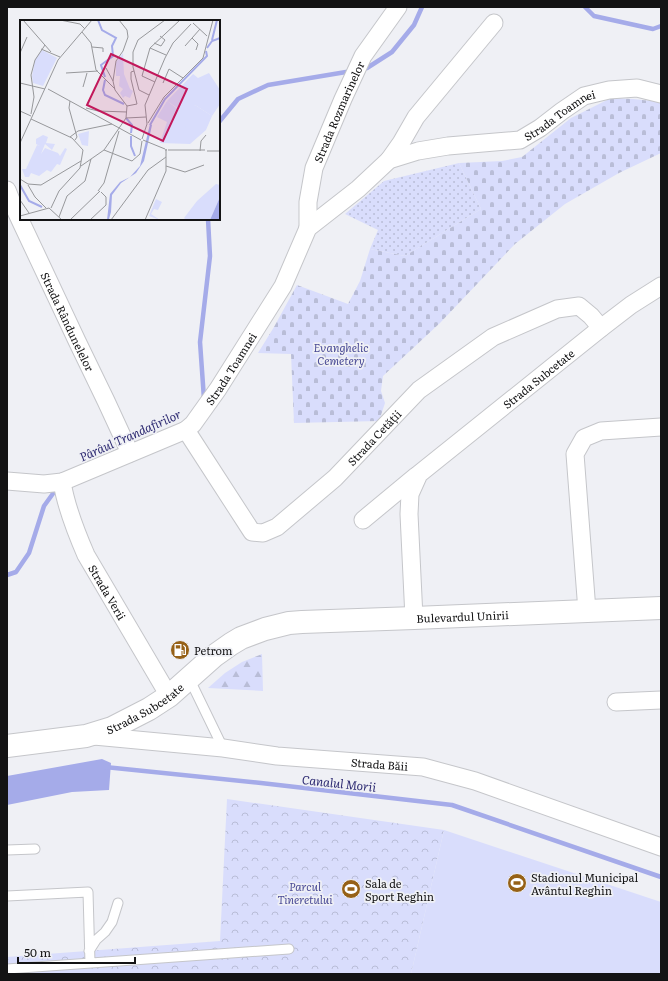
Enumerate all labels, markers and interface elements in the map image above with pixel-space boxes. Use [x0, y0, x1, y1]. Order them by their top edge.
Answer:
inset map [20, 20, 220, 220]
street label: Strada Rozmarinelor [309, 57, 368, 165]
street label: Strada Toamnei [521, 86, 597, 144]
street label: Strada Rândunelelor [38, 269, 99, 375]
street label: Strada Toamnei [201, 329, 260, 408]
park label: Evanghelic Cemetery [314, 339, 369, 368]
street label: Strada Subcetate [499, 344, 578, 412]
water label: Pârâul Trandafirilor [76, 404, 184, 466]
street label: Strada Cetății [343, 406, 405, 469]
street label: Strada Verii [85, 561, 131, 623]
street label: Bulevardul Unirii [416, 606, 509, 626]
fuel station icon: Petrom [169, 639, 191, 661]
place label: Petrom [194, 642, 233, 658]
street label: Strada Subcetate [104, 679, 187, 737]
street label: Strada Băii [350, 754, 409, 774]
water label: Canalul Morii [301, 770, 377, 796]
place label: Stadionul Municipal Avântul Reghin [531, 869, 639, 898]
sports icon: Stadionul Municipal Avântul Reghin [506, 872, 528, 894]
place label: Sala de Sport Reghin [365, 875, 434, 904]
park label: Parcul Tineretului [277, 878, 333, 907]
sports icon: Sala de Sport Reghin [340, 878, 362, 900]
scale bar [18, 939, 135, 965]
text: 50 m [24, 943, 51, 961]

